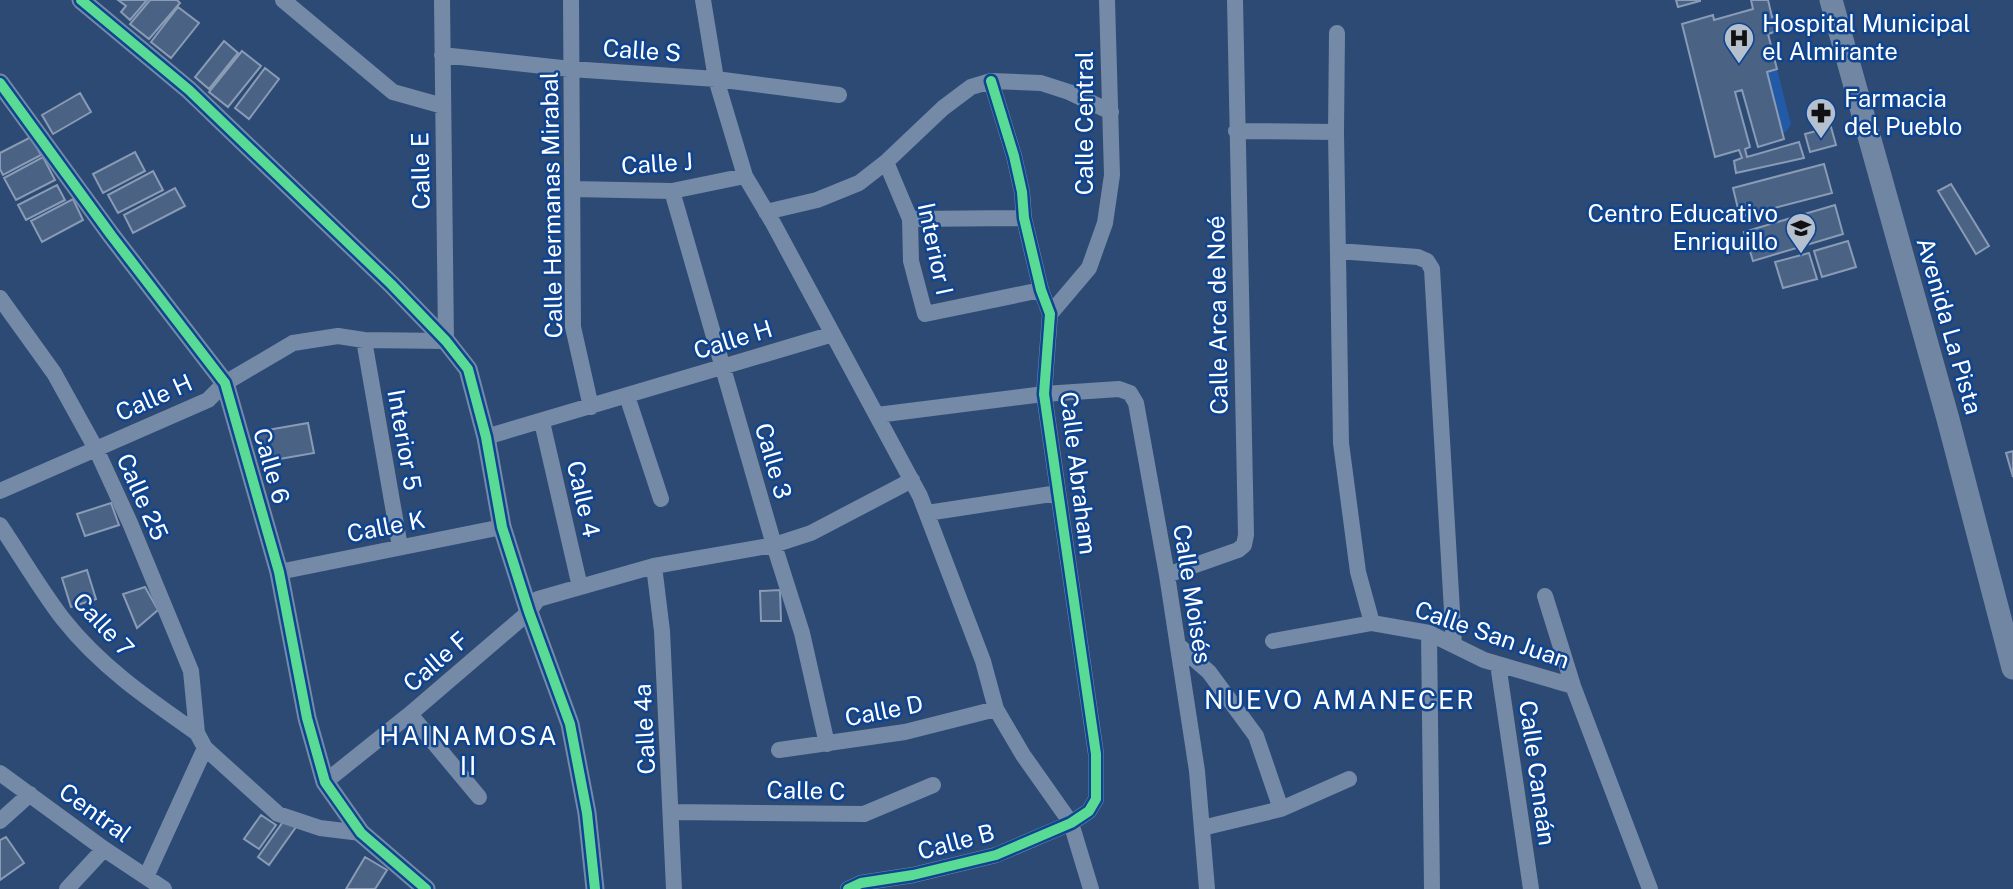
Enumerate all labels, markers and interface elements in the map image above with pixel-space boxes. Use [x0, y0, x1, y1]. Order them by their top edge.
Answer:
place label: Hospital Municipal el Almirante [1762, 9, 1971, 65]
hospital icon: Hospital Municipal el Almirante [1722, 21, 1756, 65]
street label: Calle S [602, 33, 682, 67]
street label: Calle Central [1070, 51, 1098, 195]
street label: Calle Hermanas Mirabal [535, 71, 567, 339]
place label: Farmacia del Pueblo [1844, 84, 1962, 140]
pharmacy icon: Farmacia del Pueblo [1804, 96, 1838, 140]
street label: Calle E [405, 132, 435, 210]
street label: Calle J [620, 147, 694, 179]
place label: Centro Educativo Enriquillo [1587, 199, 1778, 255]
street label: Interior I [913, 200, 959, 298]
school or university icon: Centro Educativo Enriquillo [1784, 211, 1818, 255]
street label: Calle Arca de Noé [1201, 215, 1233, 415]
street label: Avenida La Pista [1911, 234, 1989, 417]
street label: Calle H [690, 314, 775, 364]
street label: Calle H [111, 368, 196, 426]
street label: Interior 5 [382, 387, 428, 493]
street label: Calle Abraham [1055, 390, 1103, 556]
street label: Calle 3 [750, 420, 798, 502]
street label: Calle 6 [248, 425, 296, 507]
street label: Calle 25 [111, 449, 174, 544]
street label: Calle 4 [562, 458, 606, 540]
street label: Calle K [344, 505, 427, 547]
street label: Calle Moisés [1168, 522, 1218, 666]
street label: Calle 7 [67, 587, 140, 662]
street label: Calle San Juan [1411, 594, 1573, 674]
street label: Calle F [397, 626, 473, 697]
street label: Calle 4a [628, 683, 660, 775]
district label: NUEVO AMANECER [1204, 684, 1476, 715]
street label: Calle D [842, 689, 925, 731]
street label: Calle Canaán [1514, 698, 1562, 847]
district label: HAINAMOSA II [379, 720, 559, 781]
street label: Calle C [766, 775, 846, 805]
street label: Central [54, 777, 137, 848]
street label: Calle B [914, 817, 997, 865]

